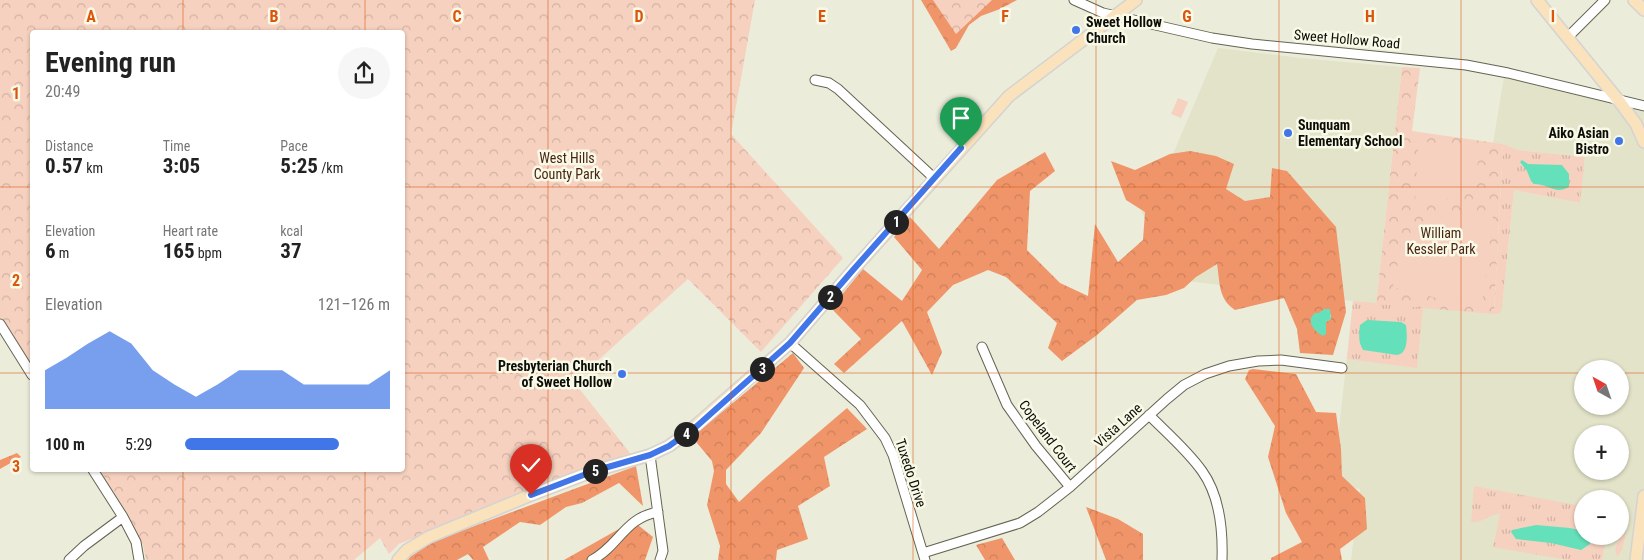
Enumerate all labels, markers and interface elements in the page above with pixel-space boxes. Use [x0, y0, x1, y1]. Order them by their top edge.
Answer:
text: A [86, 7, 96, 26]
text: B [270, 7, 279, 26]
text: C [452, 7, 462, 26]
text: D [634, 7, 644, 26]
text: E [818, 7, 826, 26]
text: F [1001, 7, 1009, 26]
text: G [1182, 7, 1192, 26]
text: H [1365, 7, 1375, 26]
text: I [1551, 7, 1555, 26]
place label: Sweet Hollow Church [1086, 14, 1162, 46]
marker: Sweet Hollow Church [1070, 24, 1082, 36]
street label: Sweet Hollow Road [1293, 26, 1401, 52]
text: Evening run [45, 46, 176, 79]
button: share [338, 47, 390, 99]
text: 20:49 [45, 82, 80, 101]
text: 1 [12, 84, 20, 103]
pin [940, 97, 982, 148]
icon: arrive [947, 104, 975, 132]
place label: Sunquam Elementary School [1298, 117, 1403, 149]
place label: Aiko Asian Bistro [1548, 125, 1609, 157]
marker: Sunquam Elementary School [1282, 127, 1294, 139]
marker: Aiko Asian Bistro [1613, 135, 1625, 147]
text: Distance [45, 138, 93, 154]
text: Time [163, 138, 190, 154]
text: Pace [280, 138, 308, 154]
park label: West Hills County Park [534, 150, 601, 182]
text: 0.57 [45, 154, 83, 178]
text: 3:05 [163, 154, 200, 178]
text: 5:25 [280, 154, 318, 178]
text: km [83, 160, 103, 176]
text: /km [318, 160, 343, 176]
pin: 1 [884, 210, 908, 234]
text: 1 [893, 214, 900, 230]
text: Elevation [45, 223, 95, 239]
text: Heart rate [163, 223, 218, 239]
text: kcal [280, 223, 303, 239]
park label: William Kessler Park [1406, 225, 1476, 257]
text: 6 [45, 239, 56, 263]
text: 165 [163, 239, 195, 263]
text: 37 [280, 239, 302, 263]
text: m [56, 245, 69, 261]
text: bpm [195, 245, 222, 261]
text: 2 [12, 271, 20, 290]
pin: 2 [818, 284, 842, 310]
text: 2 [827, 289, 834, 305]
text: Elevation [45, 295, 103, 314]
text: 121–126 m [318, 295, 390, 314]
pin: 3 [750, 356, 774, 382]
place label: Presbyterian Church of Sweet Hollow [498, 358, 612, 390]
north arrow [1574, 360, 1629, 415]
map controls [1574, 360, 1629, 545]
text: 3 [759, 361, 766, 377]
marker: Presbyterian Church of Sweet Hollow [616, 368, 628, 380]
street label: Copeland Court [1016, 397, 1080, 475]
street label: Vista Lane [1091, 399, 1145, 450]
pin: 4 [674, 422, 698, 446]
button: + [1574, 425, 1629, 480]
text: 4 [683, 426, 690, 442]
text: 100 m [45, 435, 85, 454]
text: 5:29 [125, 435, 152, 454]
street label: Tuxedo Drive [892, 437, 930, 510]
pin [510, 444, 552, 495]
icon: check [517, 451, 545, 479]
text: 3 [12, 457, 20, 476]
pin: 5 [582, 458, 608, 484]
text: 5 [592, 463, 599, 479]
button: − [1574, 490, 1629, 545]

